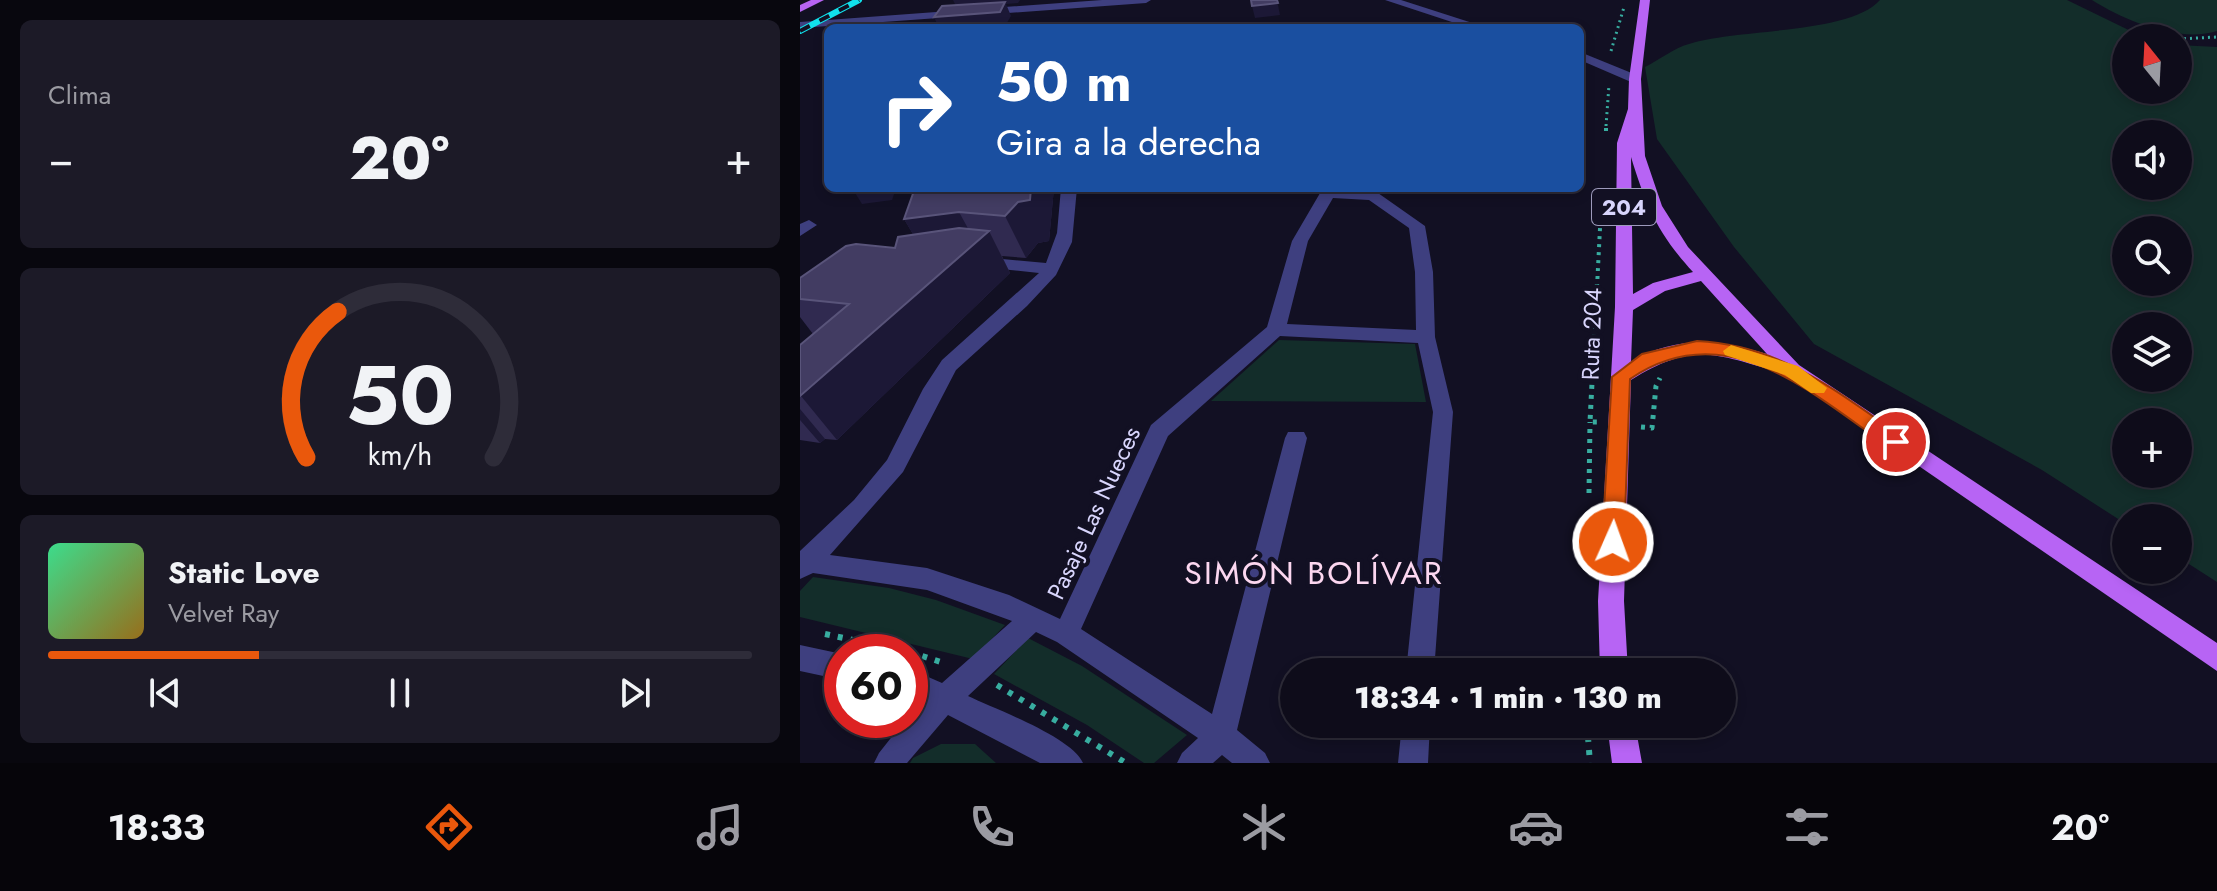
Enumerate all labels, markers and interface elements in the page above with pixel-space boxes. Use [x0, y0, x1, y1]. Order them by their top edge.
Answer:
north arrow [2112, 24, 2192, 104]
map controls [2112, 24, 2192, 584]
text: 50 m [996, 41, 1132, 122]
icon: right [864, 56, 968, 160]
text: Clima [48, 76, 111, 114]
text: 20° [350, 115, 449, 202]
text: Gira a la derecha [996, 116, 1261, 168]
button: sound [2112, 120, 2192, 200]
text: − [48, 127, 74, 191]
text: + [725, 127, 752, 191]
road number: 204 [1592, 189, 1656, 225]
button: search [2112, 216, 2192, 296]
street label: Ruta 204 [1572, 287, 1611, 381]
button: layers [2112, 312, 2192, 392]
text: 50 [346, 334, 454, 454]
pin [1862, 408, 1930, 476]
button: + [2112, 408, 2192, 488]
icon: arrive [1874, 420, 1918, 464]
street label: Pasaje Las Nueces [1038, 421, 1149, 605]
text: km/h [368, 434, 432, 476]
position arrow [1571, 500, 1655, 584]
button: − [2112, 504, 2192, 584]
district label: SIMÓN BOLÍVAR [1184, 550, 1444, 596]
text: Static Love [168, 551, 320, 594]
text: Velvet Ray [168, 594, 279, 632]
speed limit sign: 60 [824, 634, 928, 738]
icon: previous [143, 671, 187, 715]
icon: pause [378, 671, 422, 715]
icon: next [613, 671, 657, 715]
text: 18:34 · 1 min · 130 m [1354, 676, 1662, 719]
icon: directions [421, 799, 477, 855]
icon: music [692, 799, 748, 855]
icon: phone [964, 799, 1020, 855]
icon: climate [1236, 799, 1292, 855]
icon: car [1508, 799, 1564, 855]
icon: filters [1779, 799, 1835, 855]
text: 18:33 [108, 801, 205, 853]
text: 20° [2051, 801, 2109, 853]

